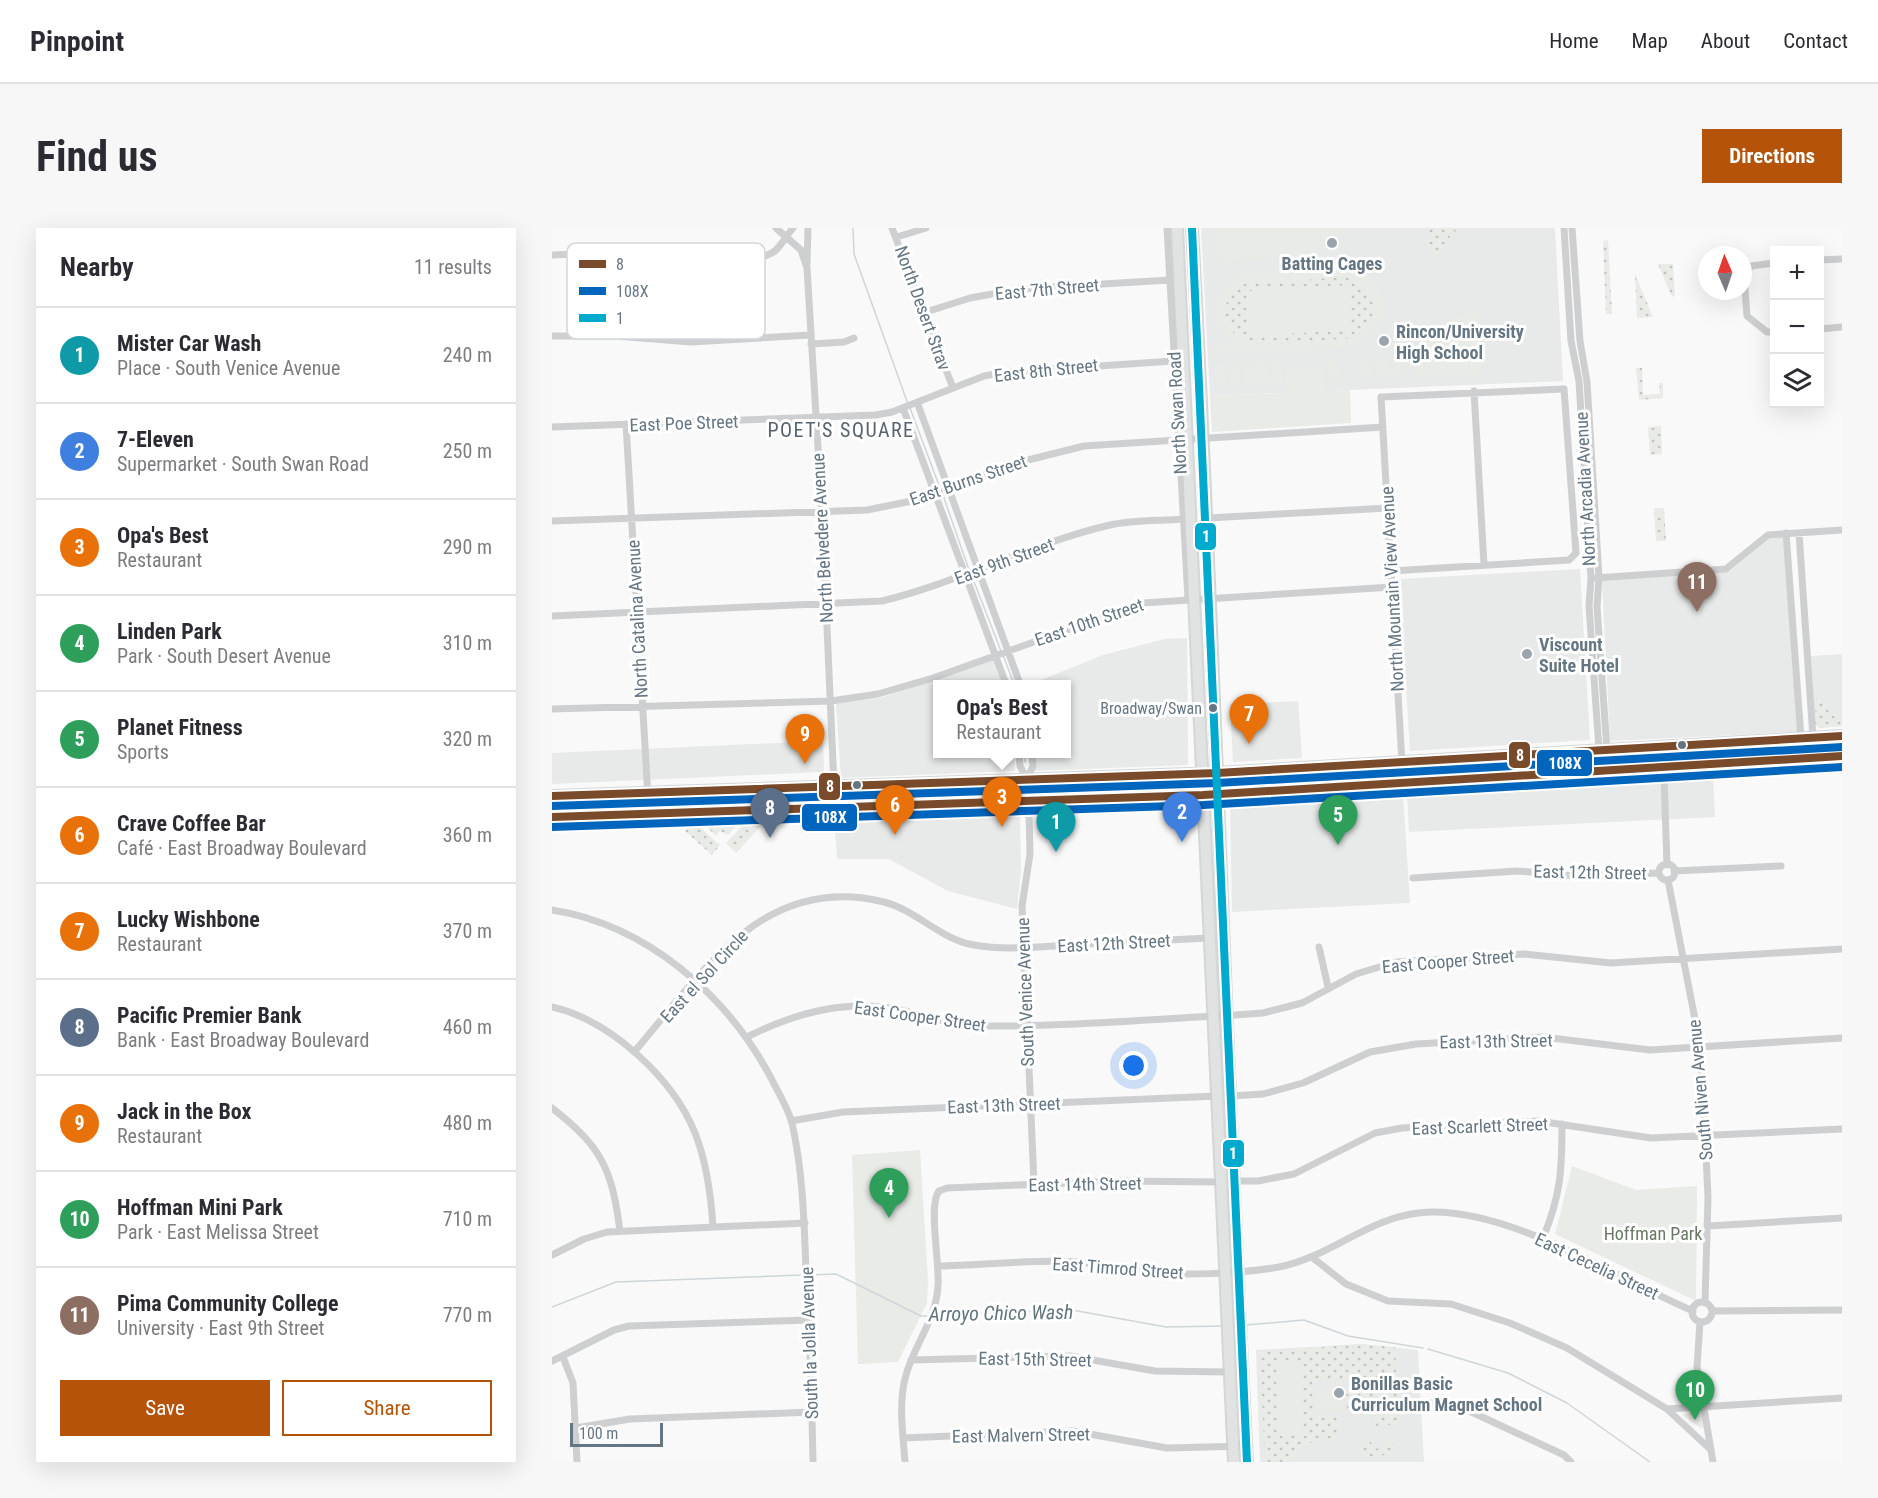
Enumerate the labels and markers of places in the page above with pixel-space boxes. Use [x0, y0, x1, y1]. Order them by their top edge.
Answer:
marker: Batting Cages [1325, 236, 1339, 250]
place label: Batting Cages [1282, 253, 1382, 274]
place label: Rincon/University High School [1396, 321, 1524, 363]
marker: Rincon/University High School [1377, 334, 1391, 348]
pin: 11 [1678, 562, 1716, 612]
place label: Viscount Suite Hotel [1539, 634, 1619, 676]
marker: Viscount Suite Hotel [1520, 647, 1534, 661]
pin: 7 [1230, 694, 1268, 744]
place label: Broadway/Swan [1100, 699, 1202, 718]
marker: Broadway/Swan [1207, 702, 1219, 714]
pin: 9 [786, 714, 824, 764]
unlabelled marker [1676, 739, 1688, 751]
pin: 3 [982, 778, 1022, 827]
unlabelled marker [851, 779, 863, 791]
pin: 6 [876, 786, 914, 835]
pin: 8 [750, 788, 790, 838]
pin: 2 [1162, 792, 1202, 842]
pin: 5 [1318, 796, 1358, 845]
pin: 1 [1036, 802, 1076, 852]
pin: 4 [870, 1168, 908, 1218]
pin: 10 [1676, 1370, 1714, 1420]
place label: Bonillas Basic Curriculum Magnet School [1351, 1373, 1542, 1415]
marker: Bonillas Basic Curriculum Magnet School [1332, 1386, 1346, 1400]

